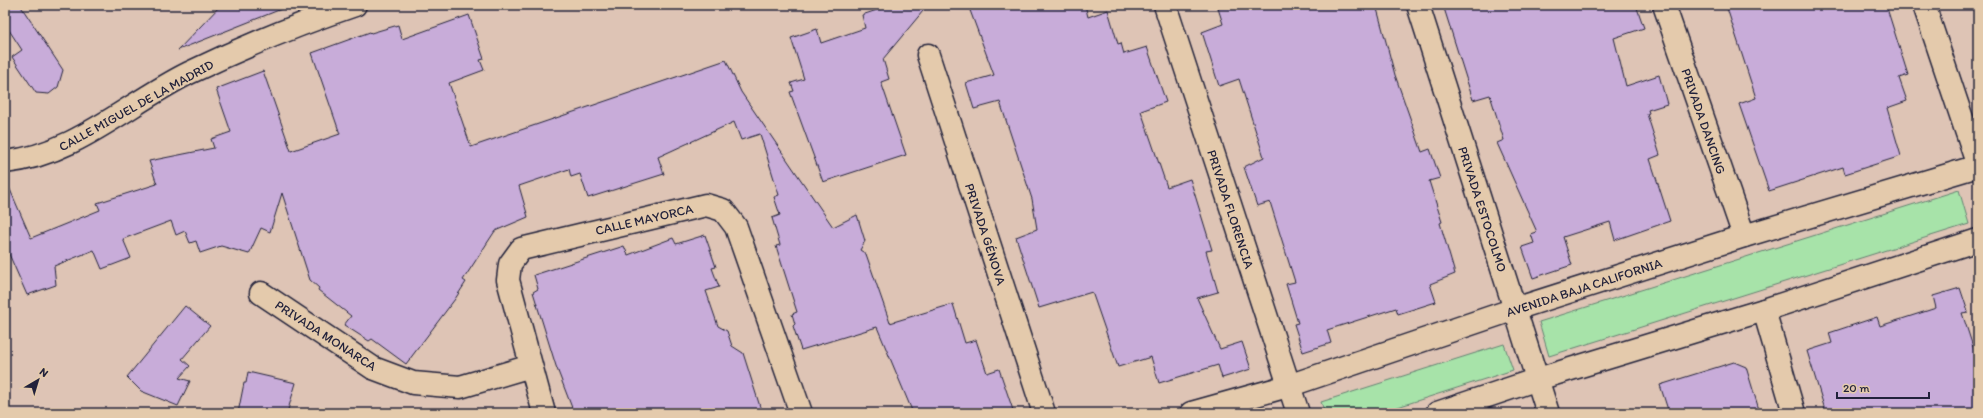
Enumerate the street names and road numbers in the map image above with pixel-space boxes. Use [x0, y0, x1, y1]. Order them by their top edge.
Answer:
street label: CALLE MIGUEL DE LA MADRID [56, 56, 217, 154]
street label: PRIVADA DANCING [1678, 66, 1729, 176]
street label: PRIVADA ESTOCOLMO [1455, 144, 1510, 274]
street label: PRIVADA FLORENCIA [1204, 148, 1257, 271]
street label: PRIVADA GÉNOVA [962, 181, 1009, 288]
street label: CALLE MAYORCA [594, 201, 695, 238]
street label: AVENIDA BAJA CALIFORNIA [1504, 255, 1665, 320]
street label: PRIVADA MONARCA [272, 297, 380, 374]

